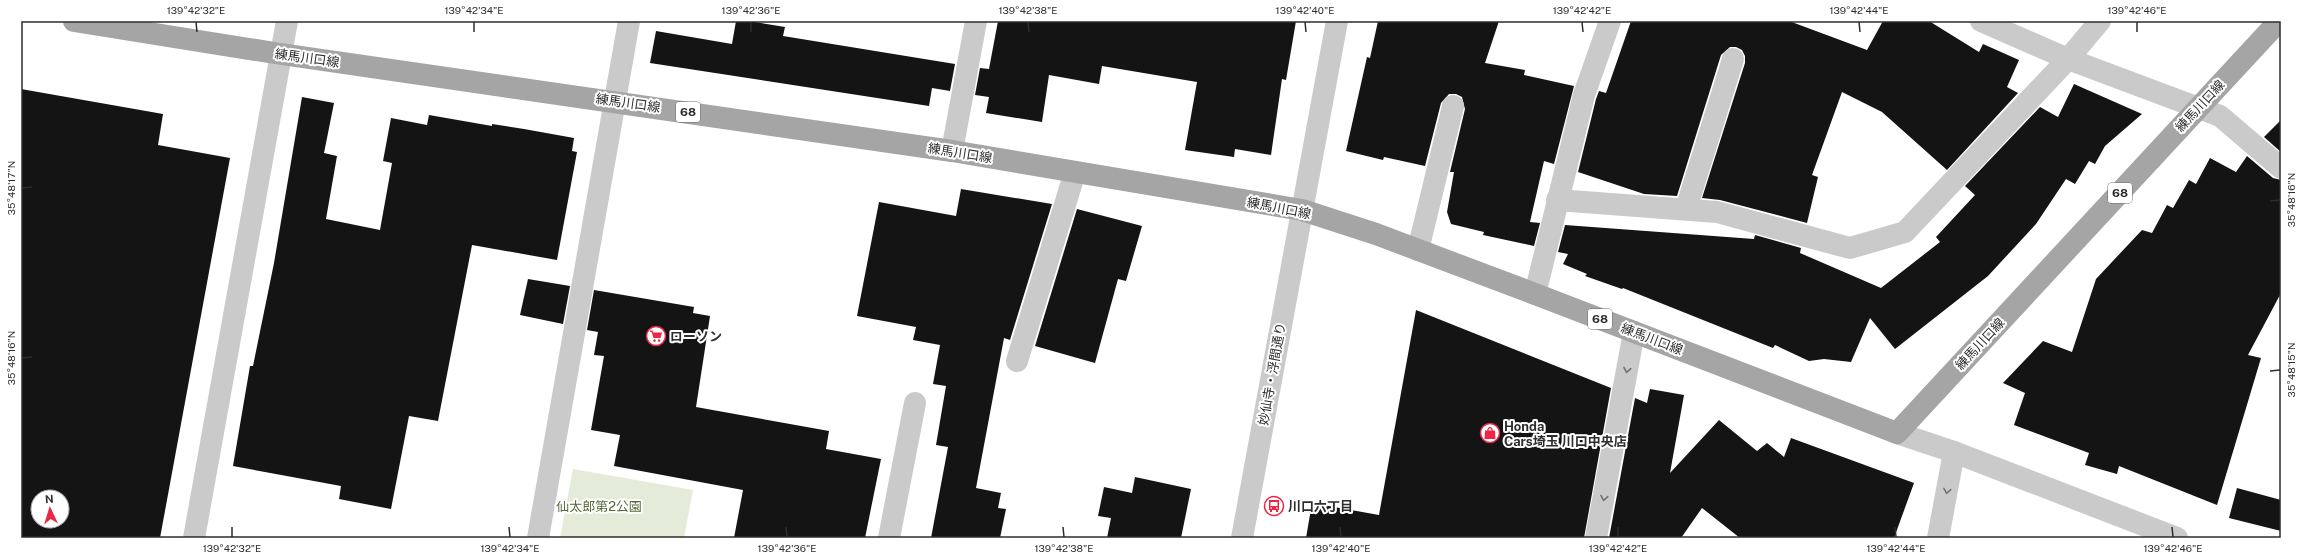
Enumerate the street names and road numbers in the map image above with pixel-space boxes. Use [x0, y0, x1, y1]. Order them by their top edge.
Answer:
street label: 練馬川口線 [274, 46, 340, 70]
street label: 練馬川口線 [2172, 77, 2228, 135]
street label: 練馬川口線 [595, 91, 661, 115]
road number: 68 [676, 102, 700, 122]
street label: 練馬川口線 [927, 141, 993, 165]
road number: 68 [2108, 183, 2132, 203]
street label: 練馬川口線 [1246, 194, 1312, 222]
road number: 68 [1588, 309, 1612, 329]
street label: 練馬川口線 [1952, 315, 2008, 373]
street label: 練馬川口線 [1619, 320, 1685, 358]
street label: 妙仙寺・浮間通り [1256, 321, 1288, 427]

